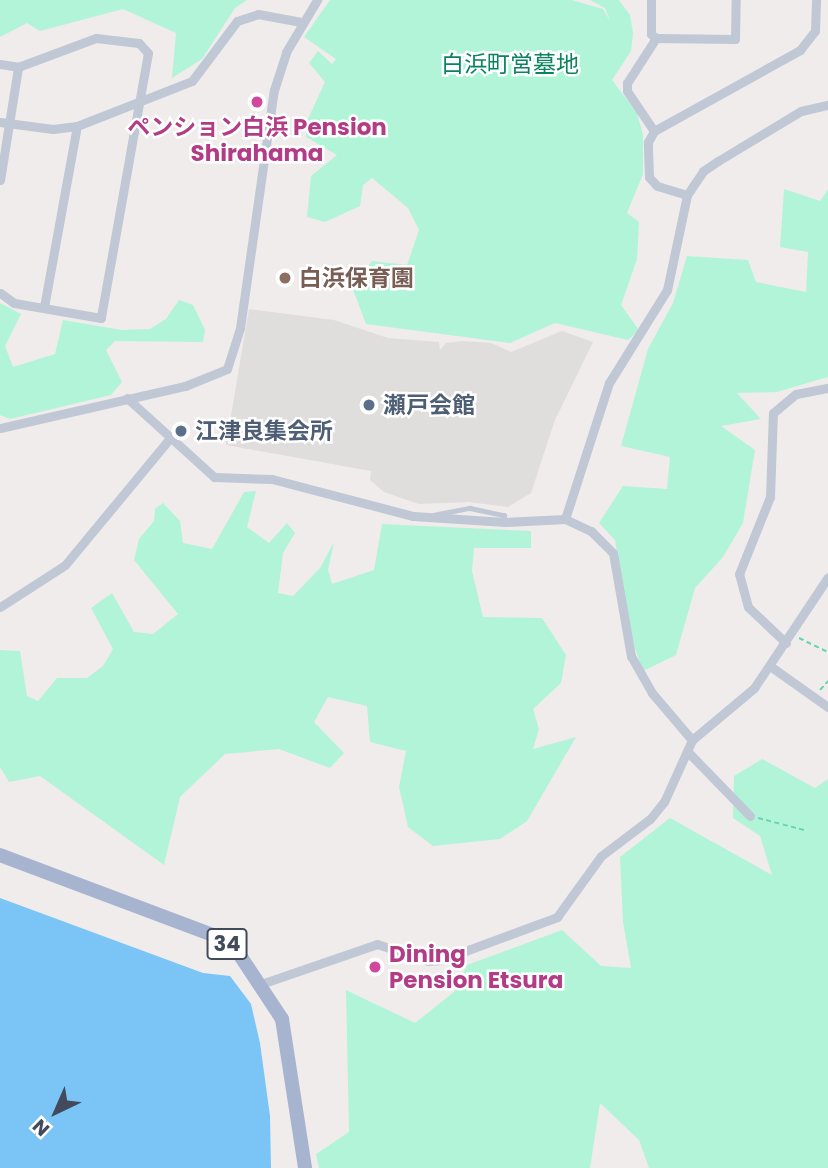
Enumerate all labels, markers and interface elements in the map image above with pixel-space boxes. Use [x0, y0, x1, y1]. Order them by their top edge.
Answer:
park label: 白浜町営墓地 [441, 50, 579, 78]
marker: ペンション白浜 Pension Shirahama [249, 94, 265, 110]
place label: ペンション白浜 Pension Shirahama [127, 113, 387, 167]
place label: 白浜保育園 [299, 264, 414, 292]
marker: 白浜保育園 [277, 270, 293, 286]
place label: 瀬戸会館 [383, 391, 475, 419]
marker: 瀬戸会館 [361, 397, 377, 413]
place label: 江津良集会所 [195, 417, 333, 445]
marker: 江津良集会所 [173, 423, 189, 439]
road number: 34 [206, 926, 248, 962]
place label: Dining Pension Etsura [389, 940, 563, 994]
marker: Dining Pension Etsura [367, 959, 383, 975]
north arrow [21, 1077, 91, 1147]
text: N [27, 1113, 56, 1142]

